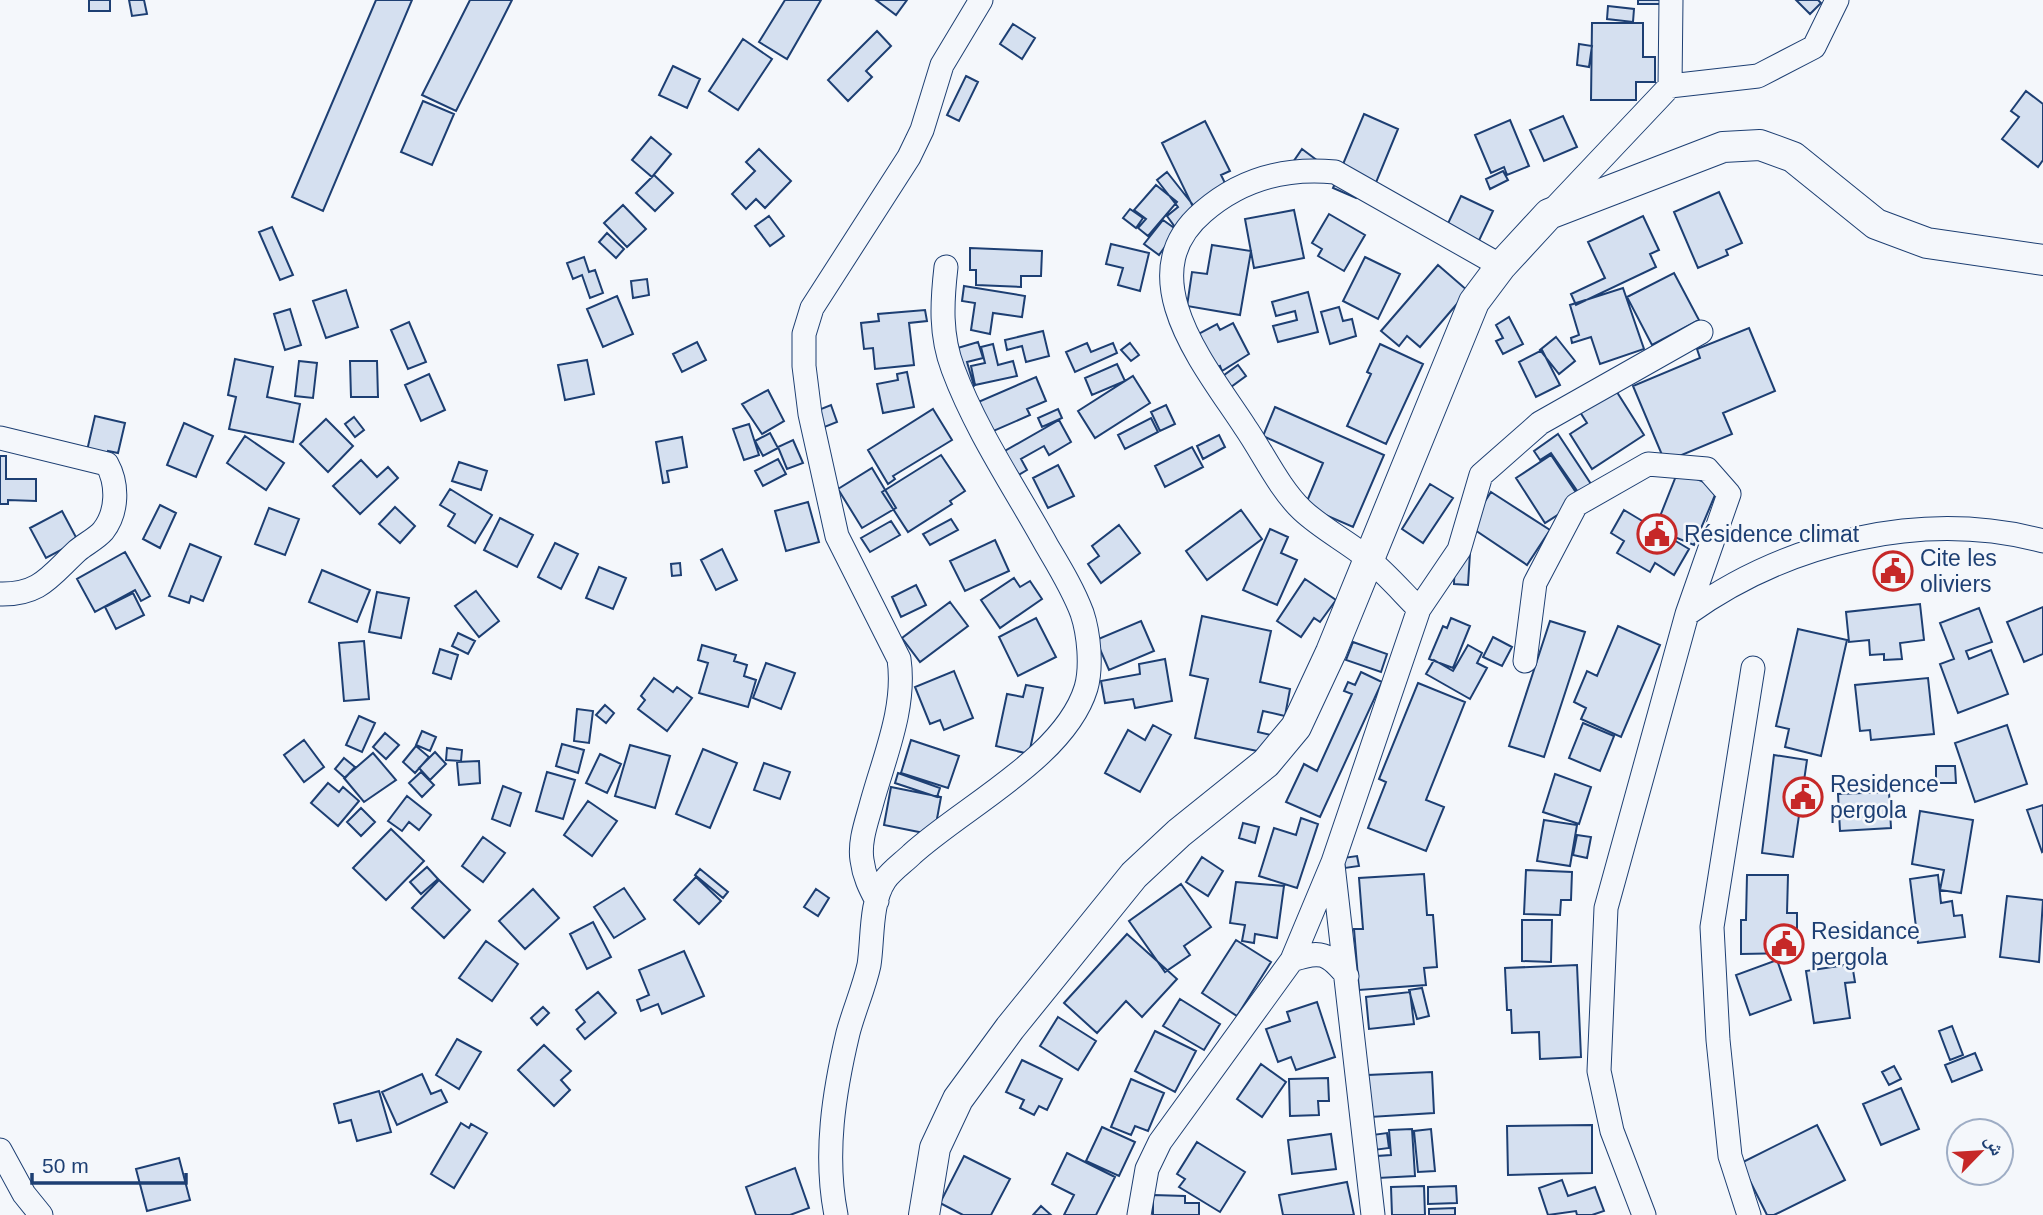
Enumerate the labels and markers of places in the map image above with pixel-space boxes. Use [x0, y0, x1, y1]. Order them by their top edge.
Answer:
public building icon: Résidence climat [1636, 513, 1678, 555]
place label: Résidence climat [1684, 521, 1860, 547]
place label: Cite les oliviers [1920, 545, 1997, 597]
public building icon: Cite les oliviers [1872, 550, 1914, 592]
place label: Residence pergola [1830, 771, 1939, 823]
public building icon: Residence pergola [1782, 776, 1824, 818]
place label: Residance pergola [1811, 918, 1920, 970]
public building icon: Residance pergola [1763, 923, 1805, 965]

